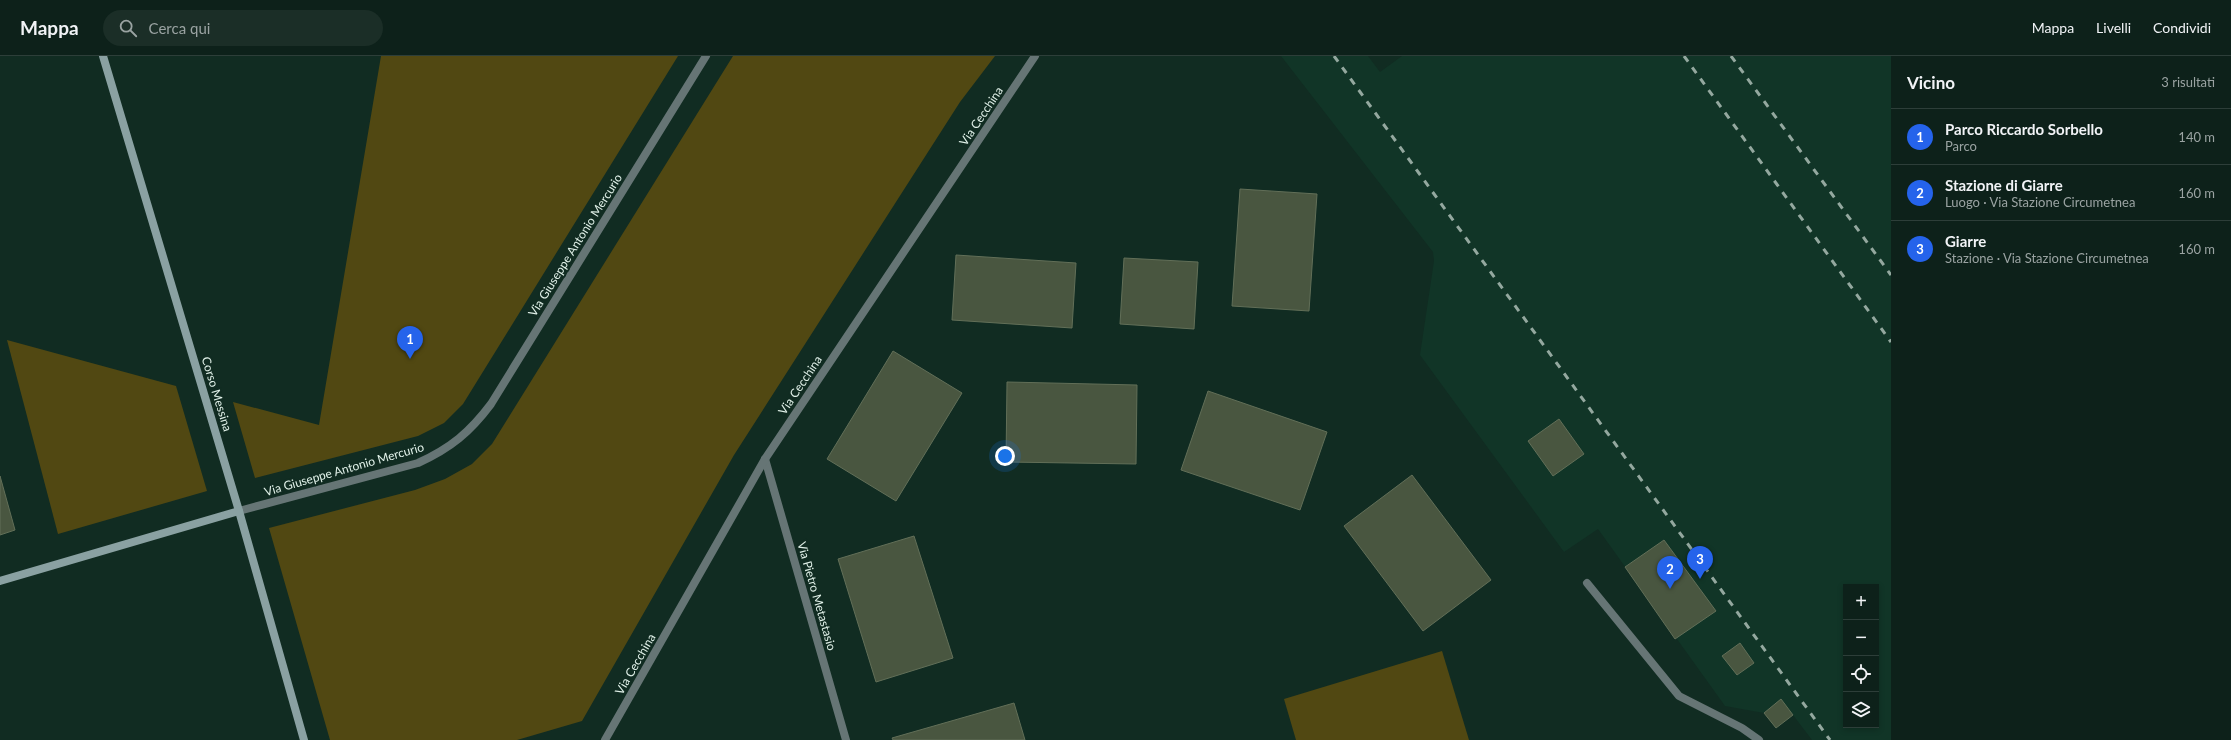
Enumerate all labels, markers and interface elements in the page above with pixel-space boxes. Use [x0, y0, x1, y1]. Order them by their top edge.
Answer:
search box [103, 10, 383, 46]
text: Mappa [20, 16, 79, 39]
icon: search [117, 17, 139, 39]
text: Cerca qui [149, 19, 210, 37]
text: Mappa [2032, 19, 2074, 36]
text: Livelli [2096, 19, 2131, 36]
text: Condividi [2153, 19, 2211, 36]
text: Vicino [1907, 72, 1955, 93]
text: 3 risultati [2161, 74, 2215, 90]
street label: Via Cecchina [956, 84, 1006, 148]
text: Parco Riccardo Sorbello [1945, 120, 2103, 138]
text: 1 [1916, 129, 1924, 145]
text: 140 m [2178, 129, 2215, 145]
text: Parco [1945, 138, 1977, 154]
street label: Via Giuseppe Antonio Mercurio [525, 171, 625, 319]
text: Stazione di Giarre [1945, 176, 2063, 194]
text: 2 [1916, 185, 1924, 201]
text: 160 m [2178, 185, 2215, 201]
text: Luogo · Via Stazione Circumetnea [1945, 194, 2135, 210]
text: Giarre [1945, 232, 1986, 250]
text: 3 [1916, 241, 1924, 257]
text: 160 m [2178, 241, 2215, 257]
text: Stazione · Via Stazione Circumetnea [1945, 250, 2149, 266]
pin: 1 [397, 326, 423, 359]
street label: Via Cecchina [775, 353, 825, 417]
street label: Corso Messina [199, 355, 235, 433]
street label: Via Giuseppe Antonio Mercurio [262, 439, 426, 499]
your location [995, 446, 1015, 466]
street label: Via Pietro Metastasio [794, 540, 840, 652]
pin: 3 [1687, 546, 1713, 579]
pin: 2 [1657, 556, 1683, 589]
map controls [1843, 584, 1879, 728]
button: + [1843, 584, 1879, 620]
button: − [1843, 620, 1879, 656]
street label: Via Cecchina [612, 631, 658, 697]
button: locate [1843, 656, 1879, 692]
button: layers [1843, 692, 1879, 728]

